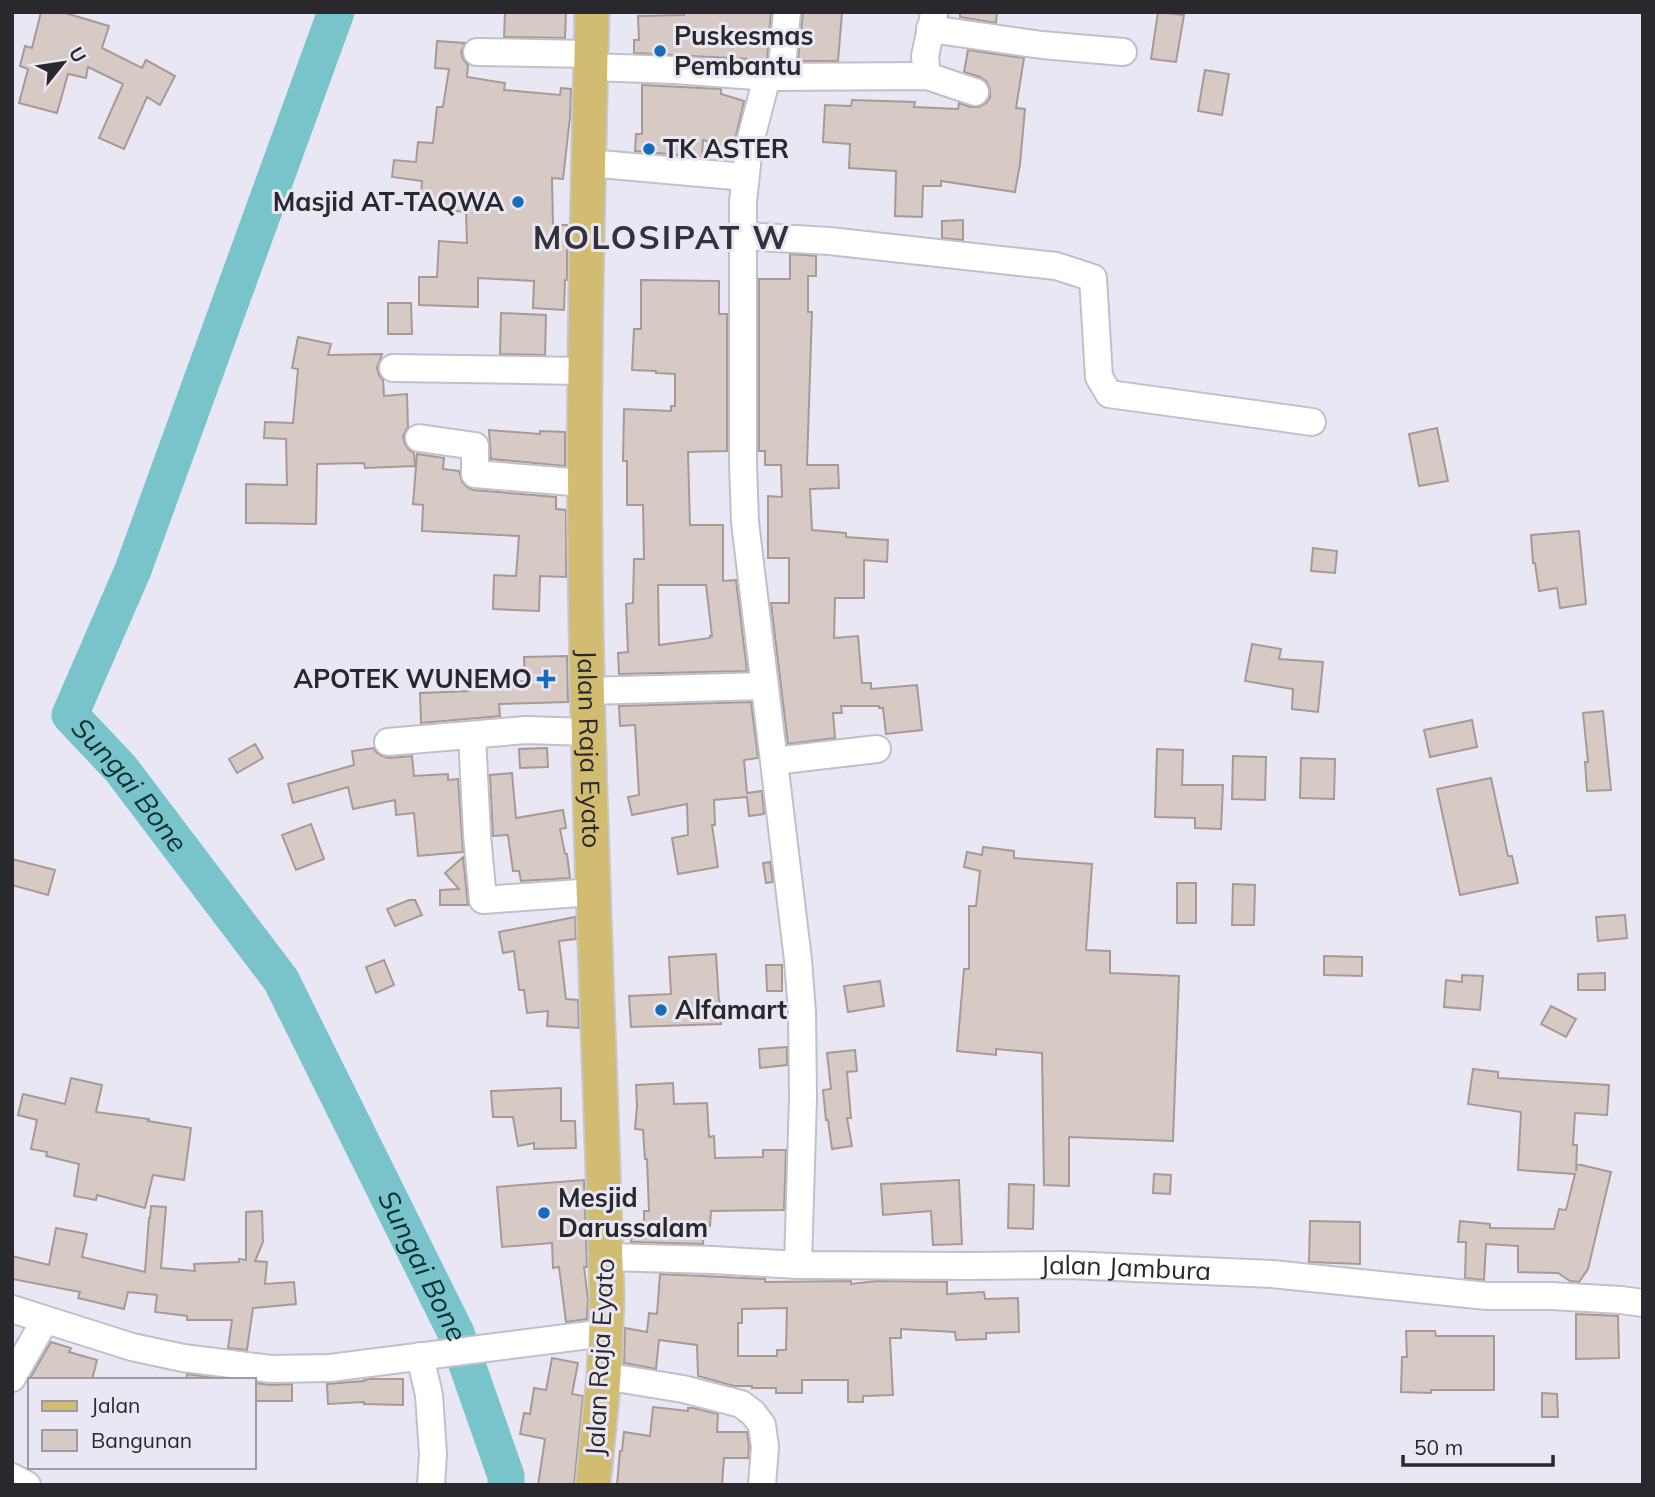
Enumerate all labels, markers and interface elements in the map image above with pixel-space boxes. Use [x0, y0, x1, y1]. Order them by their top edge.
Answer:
place label: Puskesmas Pembantu [674, 19, 814, 82]
north arrow [28, 28, 98, 98]
text: U [64, 42, 92, 67]
marker: Puskesmas Pembantu [652, 43, 668, 59]
place label: TK ASTER [663, 132, 789, 165]
marker: TK ASTER [641, 141, 657, 157]
place label: Masjid AT-TAQWA [273, 185, 504, 218]
marker: Masjid AT-TAQWA [510, 194, 526, 210]
district label: MOLOSIPAT W [533, 216, 791, 257]
street label: Jalan Raja Eyato [570, 649, 609, 848]
place label: APOTEK WUNEMO [293, 662, 532, 695]
marker: APOTEK WUNEMO [538, 671, 554, 687]
water label: Sungai Bone [64, 710, 196, 859]
place label: Alfamart [675, 993, 787, 1026]
marker: Alfamart [653, 1002, 669, 1018]
place label: Mesjid Darussalam [558, 1181, 708, 1244]
water label: Sungai Bone [371, 1184, 475, 1347]
marker: Mesjid Darussalam [536, 1205, 552, 1221]
street label: Jalan Jambura [1040, 1248, 1212, 1287]
street label: Jalan Raja Eyato [578, 1257, 621, 1457]
legend [28, 1378, 256, 1469]
text: Jalan [91, 1392, 140, 1418]
scale bar [1403, 1424, 1554, 1468]
text: Bangunan [91, 1427, 192, 1453]
text: 50 m [1414, 1434, 1463, 1460]

